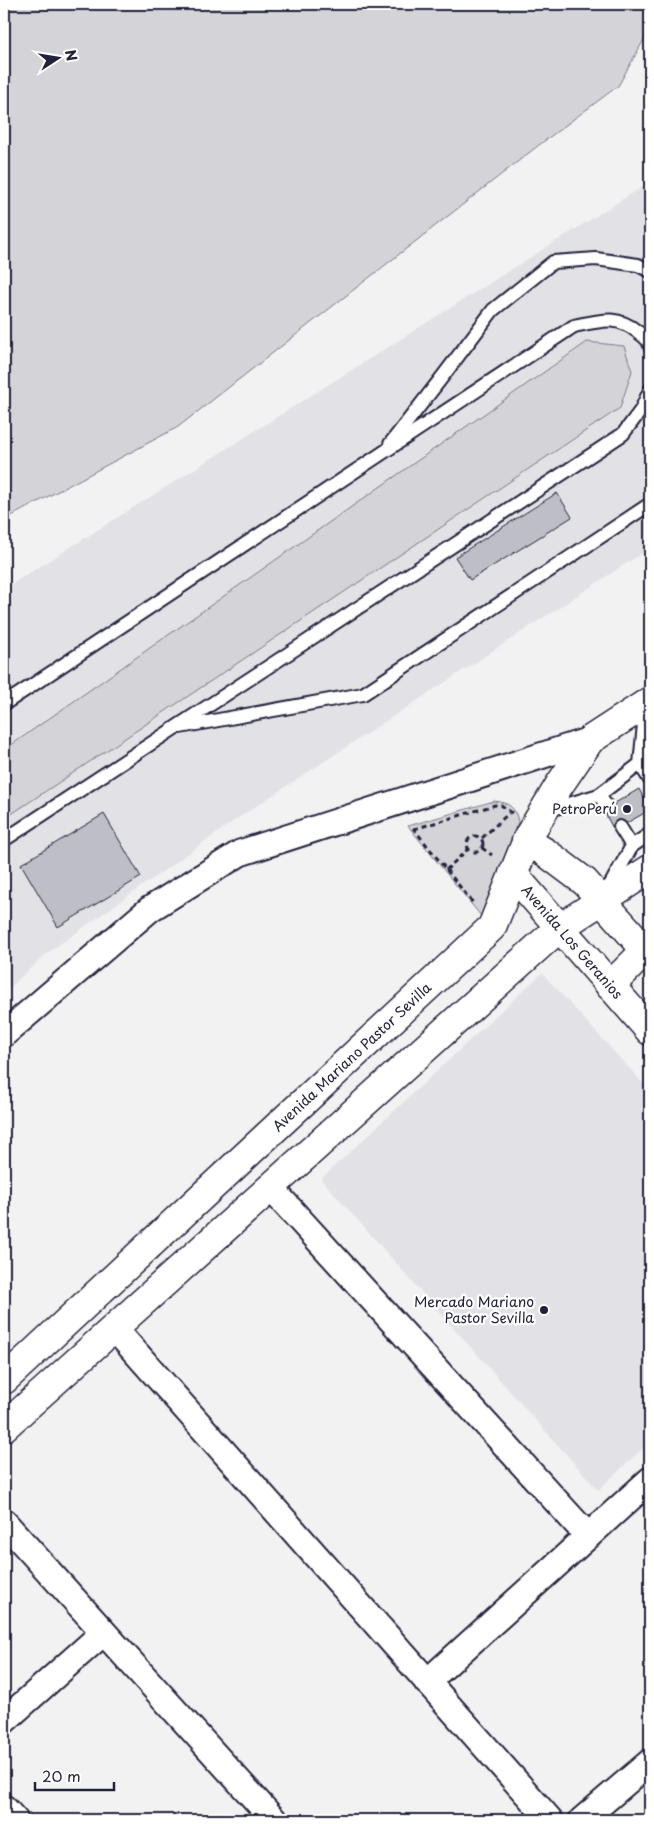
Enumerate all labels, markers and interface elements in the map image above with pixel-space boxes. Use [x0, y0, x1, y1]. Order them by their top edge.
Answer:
north arrow [32, 32, 82, 82]
text: N [60, 48, 83, 63]
place label: PetroPerú [552, 798, 617, 819]
marker: PetroPerú [621, 803, 633, 815]
street label: Avenida Los Geranios [517, 880, 628, 1003]
street label: Avenida Mariano Pastor Sevilla [268, 977, 436, 1136]
place label: Mercado Mariano Pastor Sevilla [414, 1291, 534, 1328]
marker: Mercado Mariano Pastor Sevilla [538, 1304, 550, 1316]
scale bar [35, 1759, 114, 1791]
text: 20 m [42, 1764, 81, 1787]

